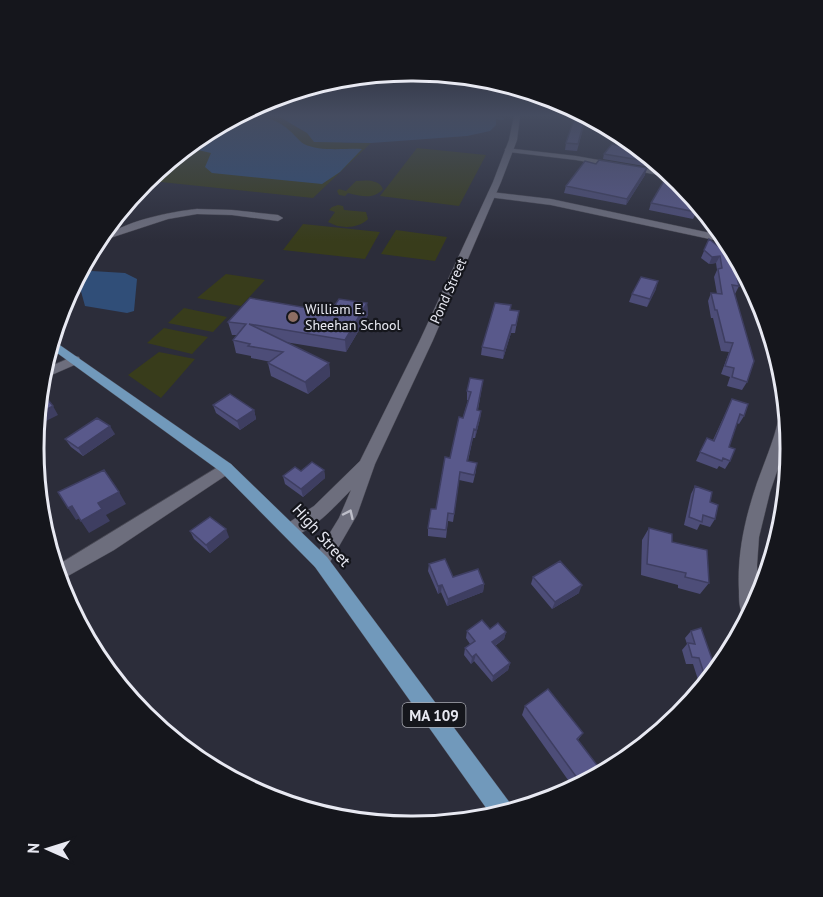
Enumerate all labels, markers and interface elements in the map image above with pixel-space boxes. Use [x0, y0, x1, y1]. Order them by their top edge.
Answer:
street label: Pond Street [426, 255, 470, 326]
place label: William E. Sheehan School [305, 300, 401, 334]
marker: William E. Sheehan School [286, 310, 300, 324]
street label: High Street [289, 500, 356, 571]
one-way arrow [341, 509, 353, 520]
road number: MA 109 [402, 703, 466, 727]
north arrow [18, 819, 78, 879]
text: N [23, 842, 43, 854]

